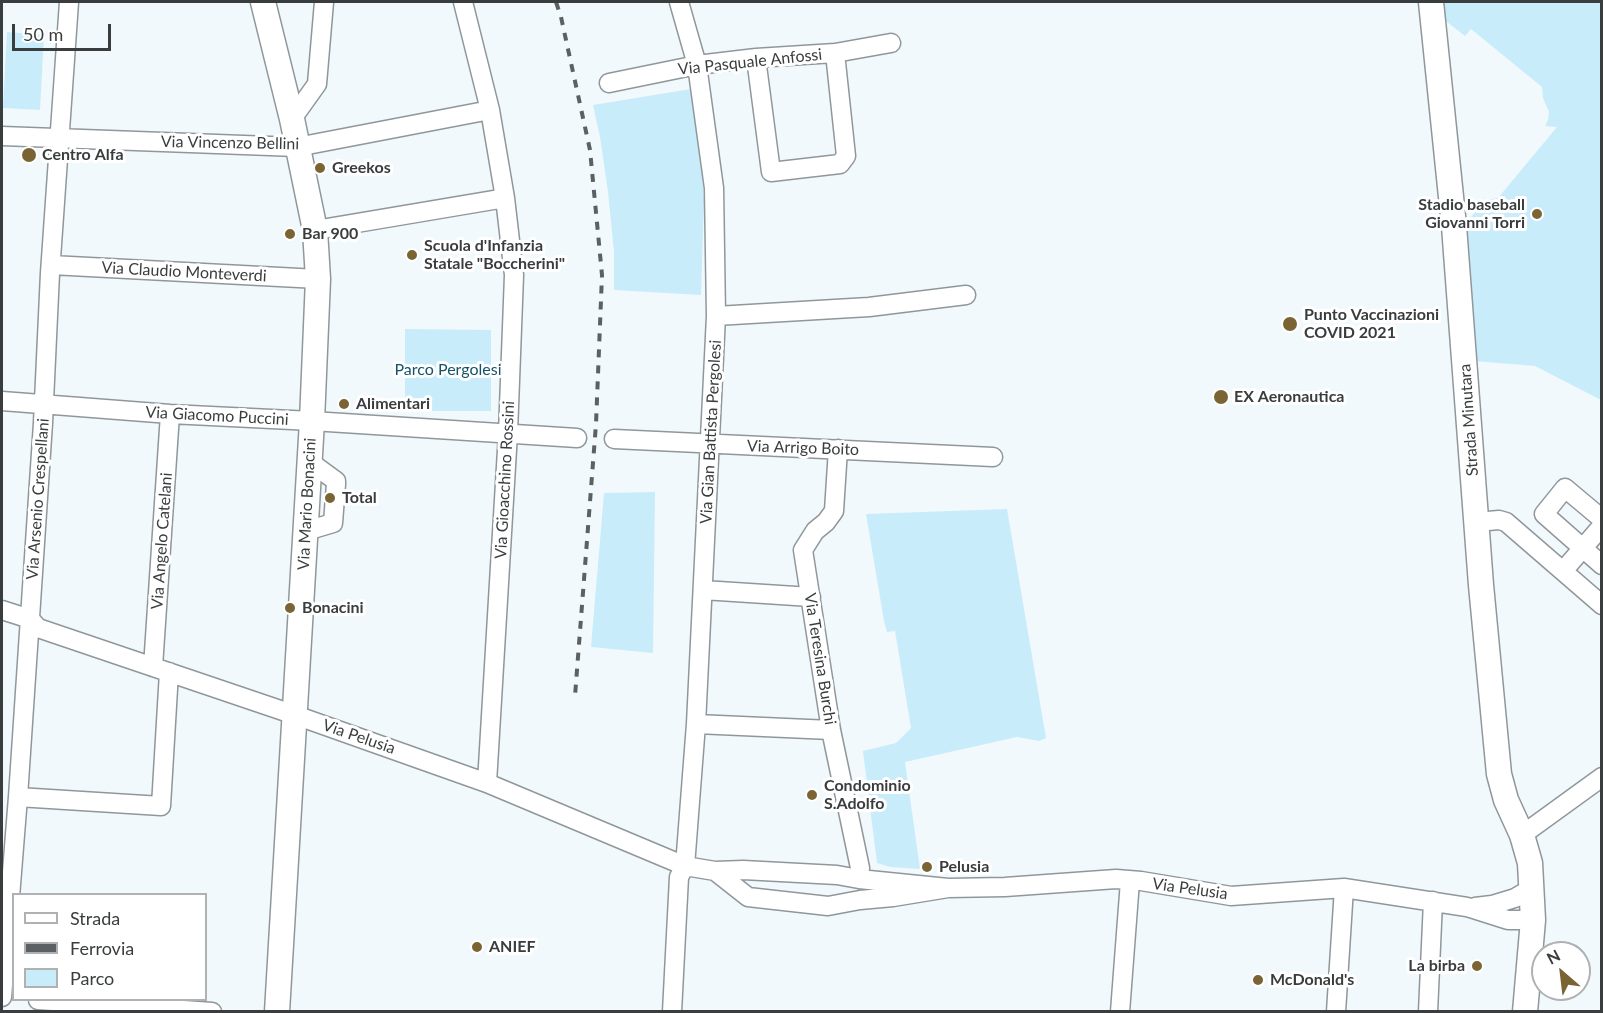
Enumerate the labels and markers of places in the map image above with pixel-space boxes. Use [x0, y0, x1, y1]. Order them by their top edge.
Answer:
place label: Centro Alfa [42, 145, 124, 165]
marker: Centro Alfa [20, 146, 38, 164]
place label: Greekos [332, 158, 391, 178]
marker: Greekos [313, 161, 327, 175]
place label: Stadio baseball Giovanni Torri [1418, 195, 1525, 233]
marker: Stadio baseball Giovanni Torri [1530, 207, 1544, 221]
place label: Bar 900 [302, 224, 358, 244]
marker: Bar 900 [283, 227, 297, 241]
place label: Scuola d'Infanzia Statale "Boccherini" [424, 236, 565, 274]
marker: Scuola d'Infanzia Statale "Boccherini" [405, 248, 419, 262]
place label: Punto Vaccinazioni COVID 2021 [1304, 305, 1439, 343]
marker: Punto Vaccinazioni COVID 2021 [1281, 315, 1299, 333]
place label: EX Aeronautica [1234, 387, 1344, 407]
marker: EX Aeronautica [1212, 388, 1230, 406]
place label: Alimentari [356, 394, 430, 414]
marker: Alimentari [337, 397, 351, 411]
place label: Total [342, 488, 377, 508]
marker: Total [323, 491, 337, 505]
place label: Bonacini [302, 598, 364, 618]
marker: Bonacini [283, 601, 297, 615]
place label: Condominio S.Adolfo [824, 776, 911, 814]
marker: Condominio S.Adolfo [805, 788, 819, 802]
place label: Pelusia [939, 857, 989, 877]
marker: Pelusia [920, 860, 934, 874]
place label: ANIEF [489, 937, 535, 957]
marker: ANIEF [470, 940, 484, 954]
place label: La birba [1408, 956, 1465, 976]
marker: La birba [1470, 959, 1484, 973]
place label: McDonald's [1270, 970, 1354, 990]
marker: McDonald's [1251, 973, 1265, 987]

